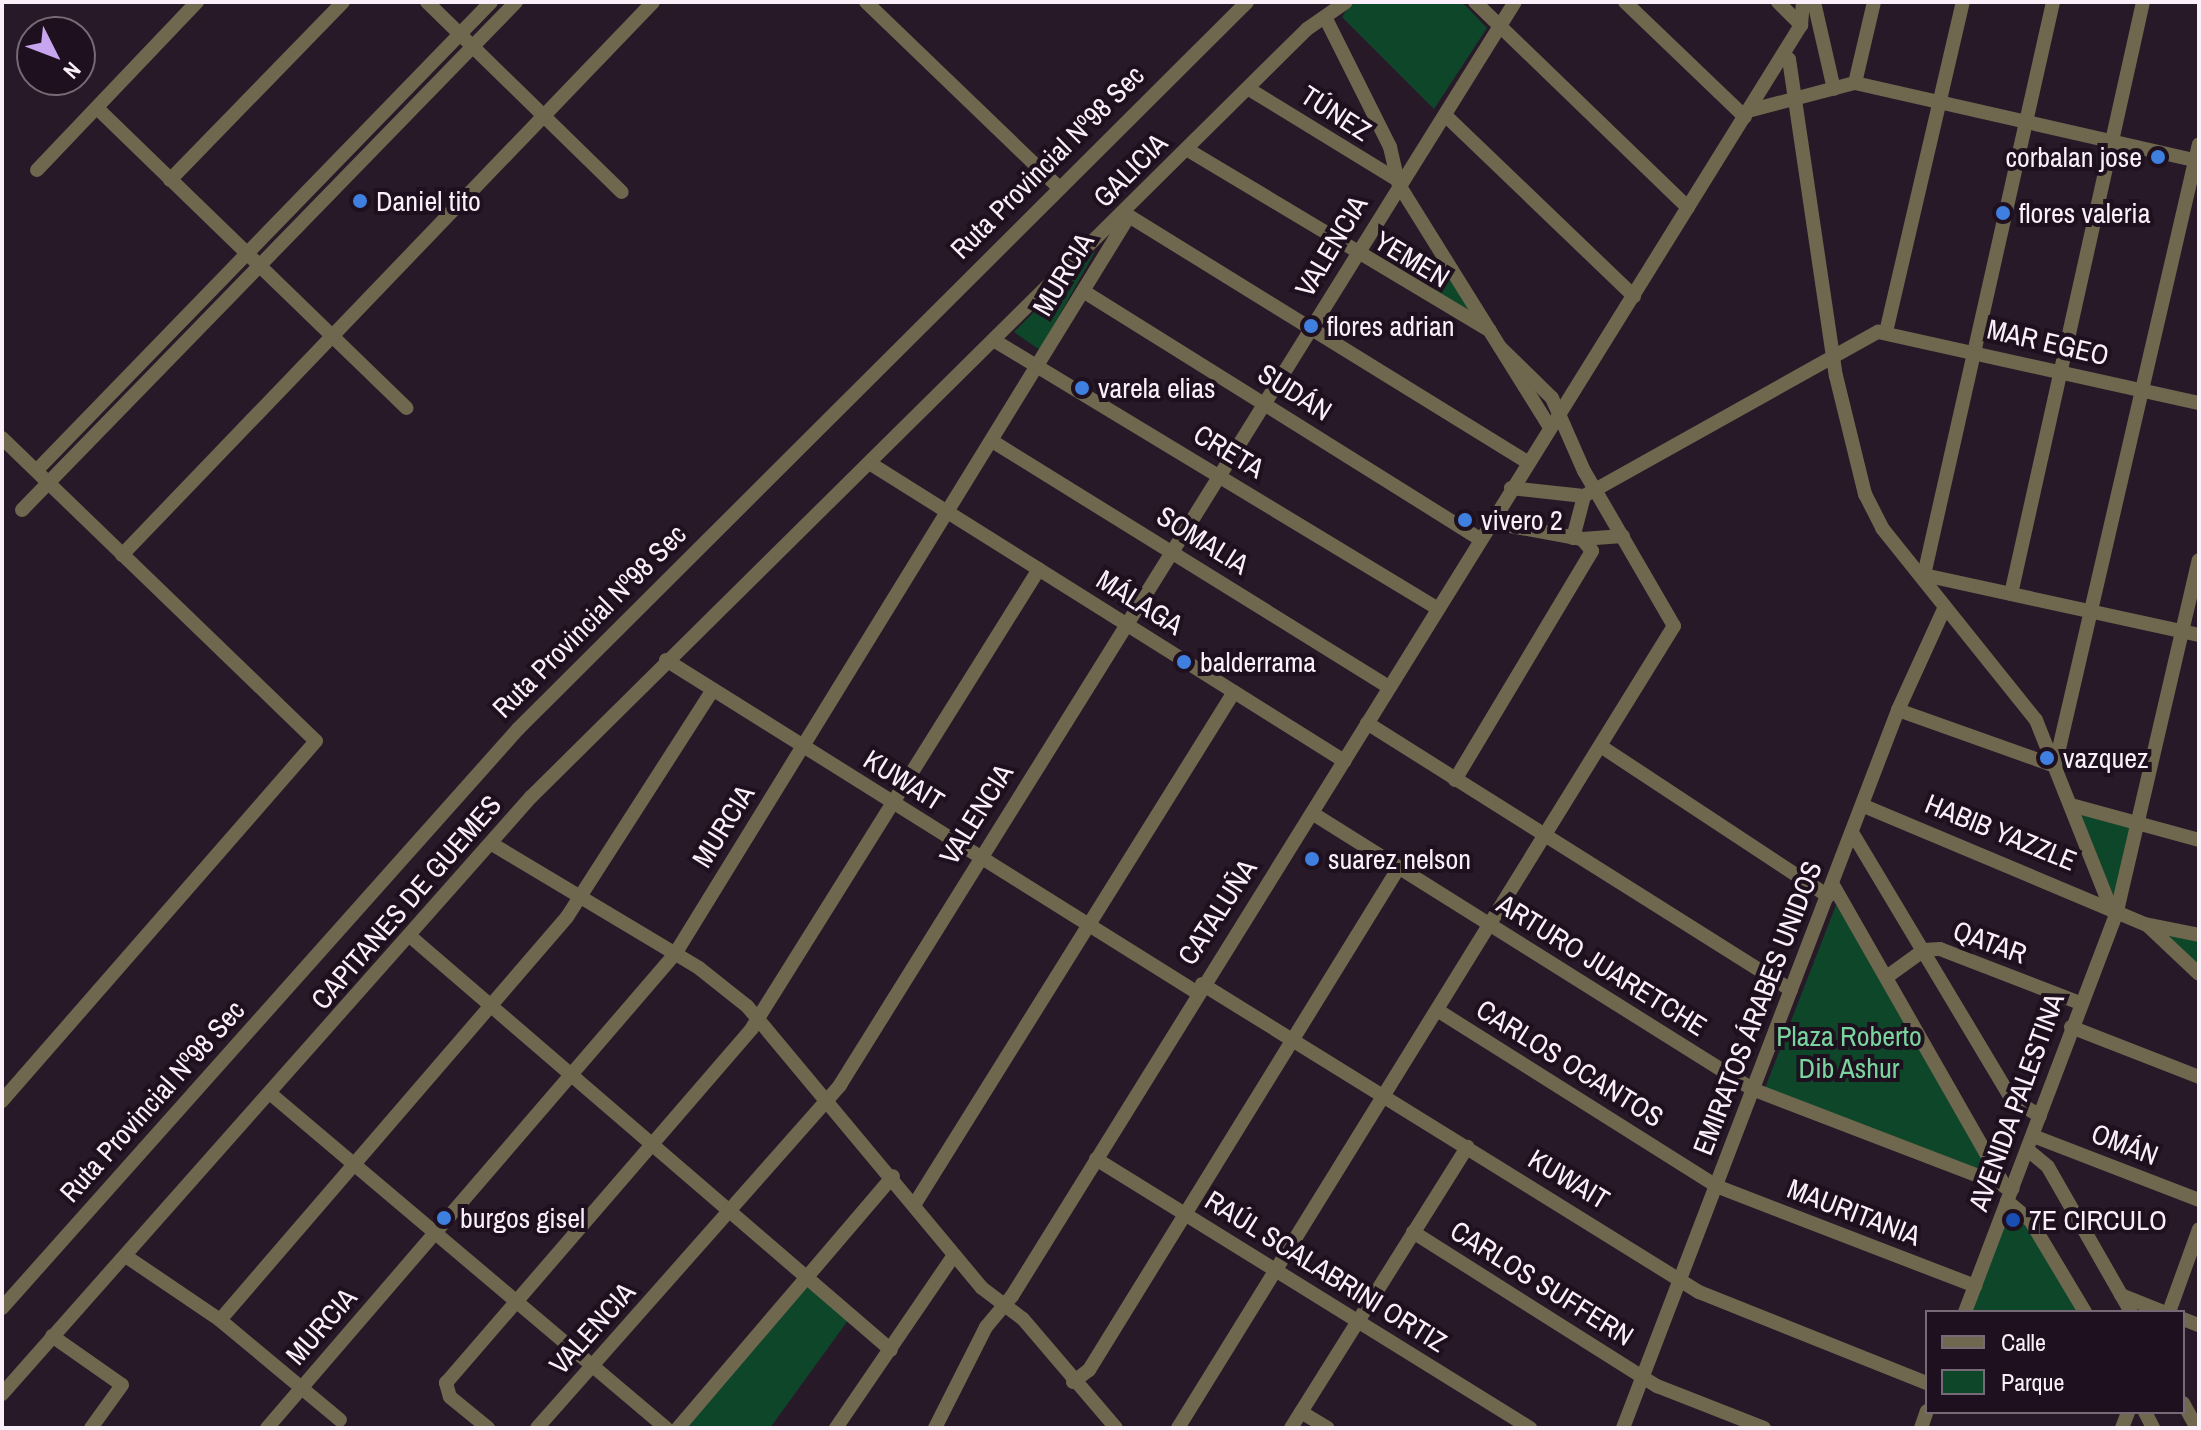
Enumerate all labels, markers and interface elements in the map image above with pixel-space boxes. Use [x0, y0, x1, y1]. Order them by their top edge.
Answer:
north arrow [16, 16, 96, 96]
text: N [57, 56, 88, 86]
street label: Ruta Provincial Nº98 Sec [943, 58, 1151, 266]
street label: TÚNEZ [1295, 78, 1377, 148]
street label: GALICIA [1086, 126, 1174, 214]
place label: corbalan jose [2005, 140, 2142, 174]
marker: corbalan jose [2149, 148, 2167, 166]
place label: Daniel tito [376, 184, 481, 218]
street label: VALENCIA [1288, 189, 1374, 303]
marker: Daniel tito [351, 192, 369, 210]
place label: flores valeria [2019, 196, 2150, 230]
marker: flores valeria [1994, 204, 2012, 222]
street label: YEMEN [1368, 224, 1456, 294]
street label: MURCIA [1025, 227, 1101, 321]
place label: flores adrian [1327, 309, 1455, 343]
street label: MAR EGEO [1984, 312, 2112, 372]
marker: flores adrian [1302, 317, 1320, 335]
street label: SUDÁN [1252, 356, 1338, 428]
place label: varela elias [1098, 371, 1215, 405]
marker: varela elias [1073, 379, 1091, 397]
street label: CRETA [1188, 417, 1270, 485]
street label: SOMALIA [1151, 499, 1255, 581]
place label: vivero 2 [1481, 503, 1563, 537]
marker: vivero 2 [1456, 511, 1474, 529]
street label: Ruta Provincial Nº98 Sec [485, 517, 693, 725]
street label: MÁLAGA [1091, 562, 1189, 642]
place label: balderrama [1200, 645, 1316, 679]
marker: balderrama [1175, 653, 1193, 671]
place label: vazquez [2063, 741, 2149, 775]
street label: KUWAIT [858, 742, 950, 818]
marker: vazquez [2038, 749, 2056, 767]
street label: VALENCIA [932, 758, 1020, 870]
street label: MURCIA [685, 779, 761, 873]
street label: HABIB YAZZLE [1920, 786, 2082, 878]
street label: CAPITANES DE GUEMES [304, 788, 508, 1016]
place label: suarez nelson [1328, 842, 1471, 876]
marker: suarez nelson [1303, 850, 1321, 868]
street label: CATALUÑA [1170, 853, 1264, 971]
street label: EMIRATOS ÁRABES UNIDOS [1685, 856, 1829, 1160]
street label: ARTURO JUARETCHE [1491, 887, 1713, 1043]
street label: QATAR [1949, 913, 2031, 971]
street label: AVENIDA PALESTINA [1961, 988, 2071, 1216]
street label: CARLOS OCANTOS [1470, 992, 1670, 1134]
street label: Ruta Provincial Nº98 Sec [53, 993, 251, 1209]
park label: Plaza Roberto Dib Ashur [1776, 1019, 1922, 1085]
street label: OMÁN [2087, 1116, 2163, 1172]
street label: KUWAIT [1522, 1142, 1616, 1216]
street label: MAURITANIA [1783, 1171, 1925, 1253]
street label: RAÚL SCALABRINI ORTIZ [1199, 1183, 1453, 1359]
place label: burgos gisel [460, 1201, 585, 1235]
place label: 7E CIRCULO [2029, 1203, 2167, 1237]
marker: burgos gisel [435, 1209, 453, 1227]
marker: 7E CIRCULO [2004, 1211, 2022, 1229]
street label: CARLOS SUFFERN [1444, 1213, 1640, 1353]
street label: VALENCIA [542, 1275, 642, 1381]
street label: MURCIA [279, 1281, 363, 1371]
legend [1925, 1310, 2185, 1414]
text: Calle [2001, 1326, 2046, 1358]
text: Parque [2001, 1366, 2064, 1398]

